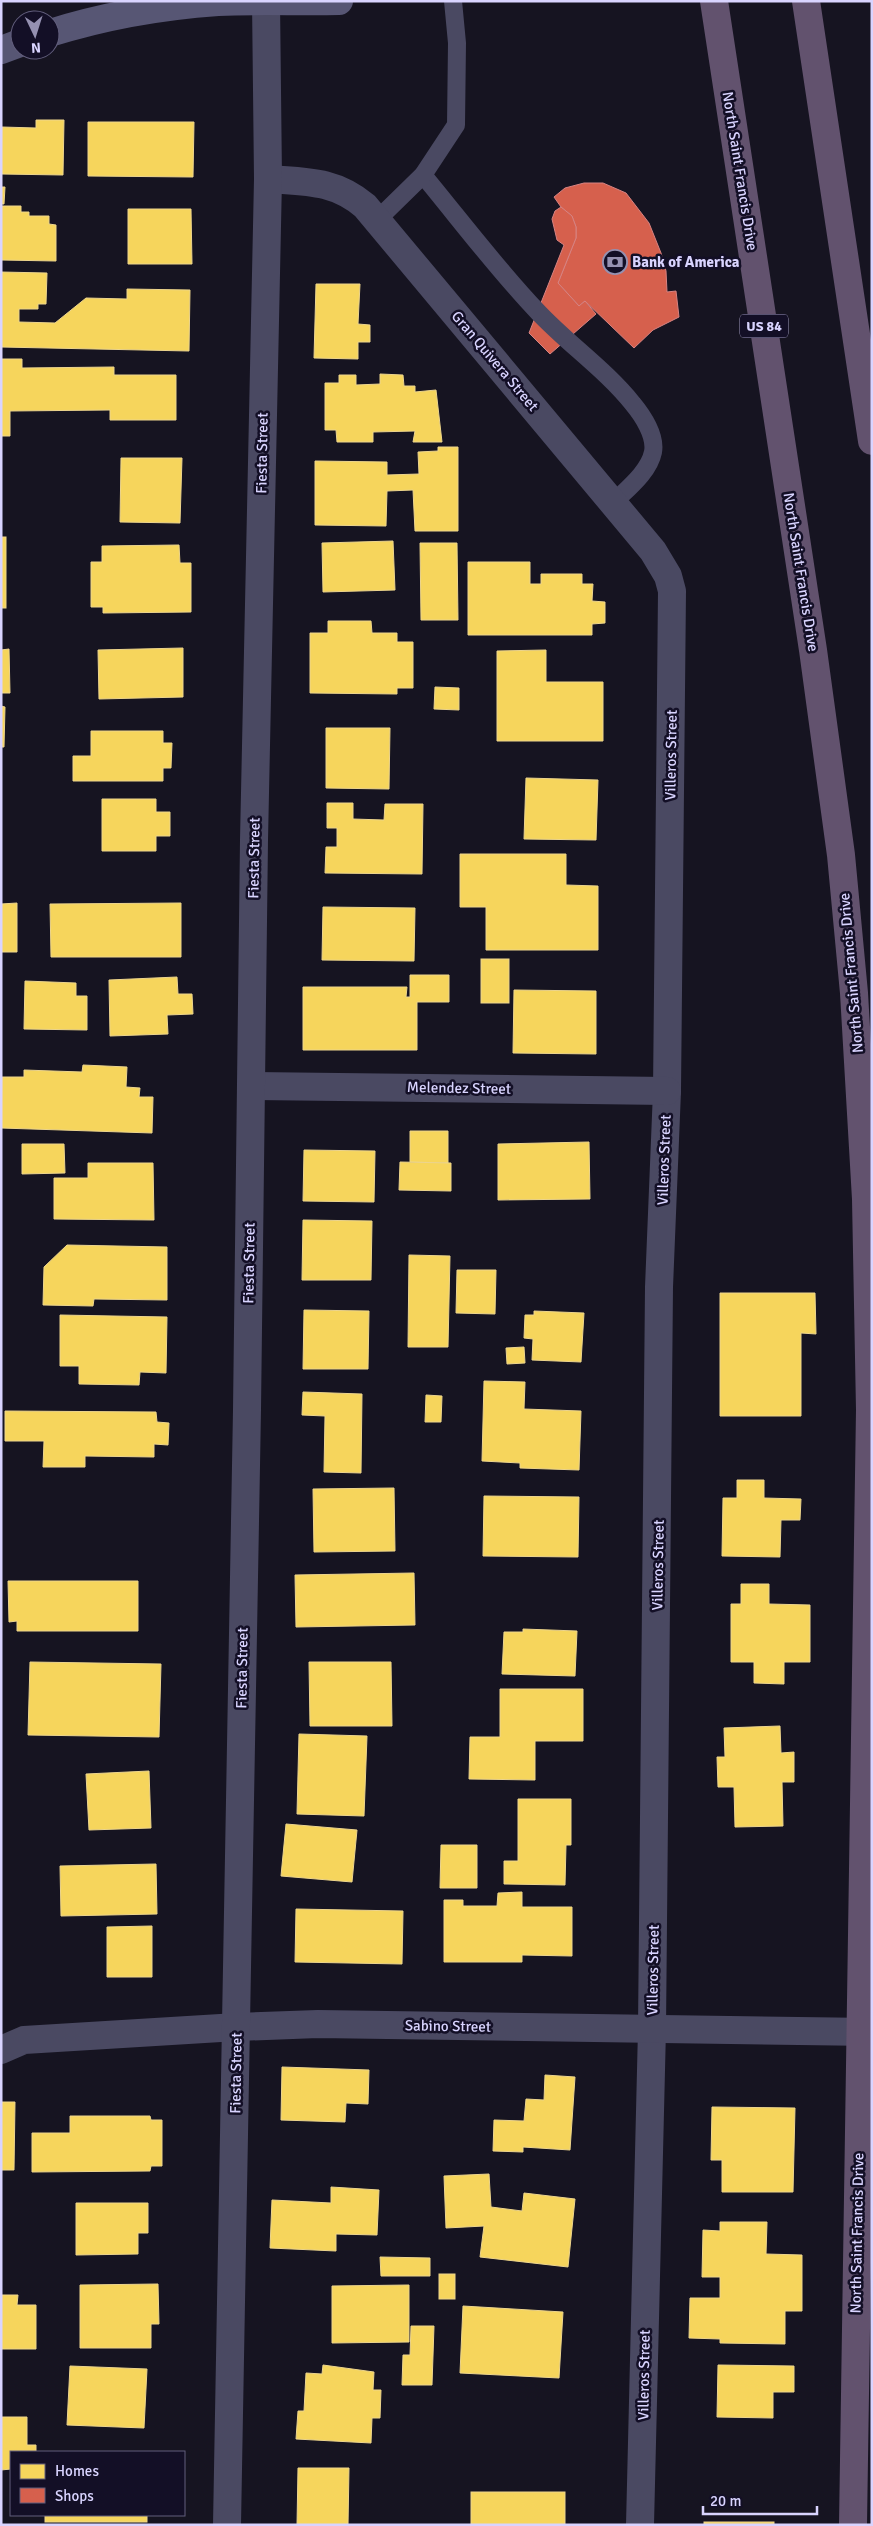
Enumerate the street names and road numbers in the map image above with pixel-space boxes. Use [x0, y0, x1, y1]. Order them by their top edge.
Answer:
street label: North Saint Francis Drive [719, 90, 761, 252]
street label: Gran Quivera Street [448, 307, 542, 415]
road number: US 84 [740, 314, 788, 338]
street label: Fiesta Street [252, 412, 272, 494]
street label: North Saint Francis Drive [780, 491, 822, 653]
street label: Villeros Street [661, 710, 681, 800]
street label: Fiesta Street [244, 817, 264, 899]
street label: North Saint Francis Drive [835, 892, 867, 1054]
street label: Melendez Street [407, 1078, 511, 1098]
street label: Villeros Street [653, 1114, 675, 1206]
street label: Fiesta Street [239, 1222, 259, 1304]
street label: Villeros Street [648, 1520, 668, 1610]
street label: Fiesta Street [232, 1627, 252, 1709]
street label: Villeros Street [643, 1925, 663, 2015]
street label: Sabino Street [405, 2016, 491, 2036]
street label: Fiesta Street [226, 2032, 246, 2114]
street label: North Saint Francis Drive [847, 2153, 867, 2313]
street label: Villeros Street [634, 2330, 654, 2420]

